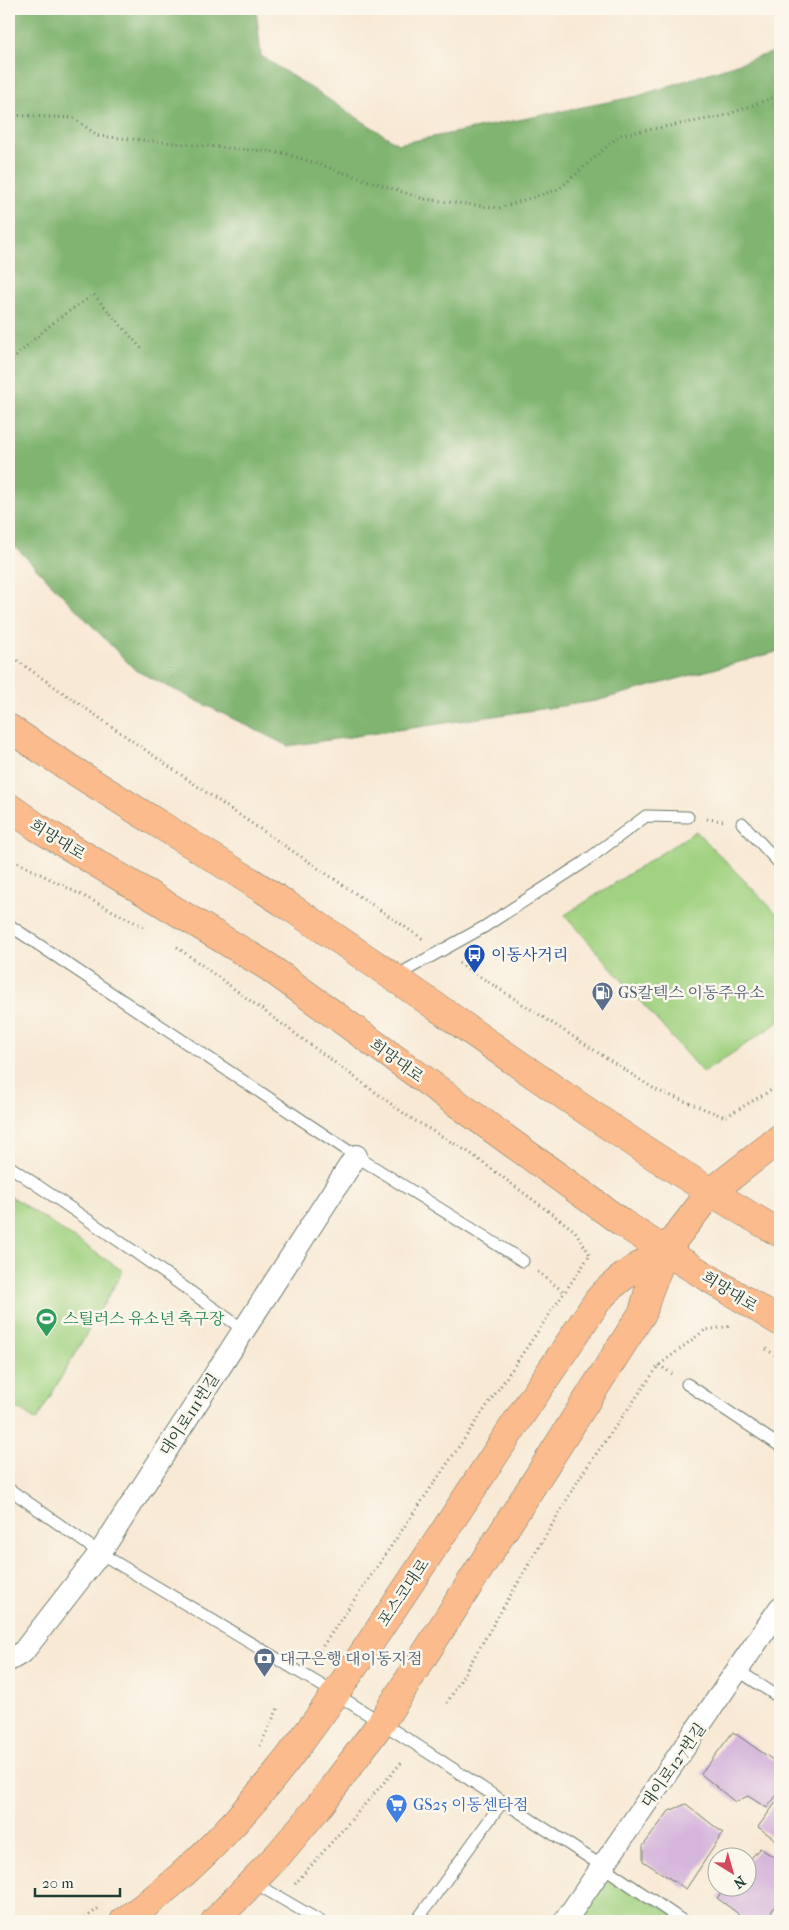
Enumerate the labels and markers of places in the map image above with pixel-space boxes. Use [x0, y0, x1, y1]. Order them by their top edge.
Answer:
bus stop icon: 이동사거리 [463, 942, 487, 973]
place label: 이동사거리 [491, 945, 568, 964]
fuel station icon: GS칼텍스 이동주유소 [590, 980, 614, 1011]
place label: GS칼텍스 이동주유소 [618, 983, 765, 1002]
sports icon: 스틸러스 유소년 축구장 [35, 1306, 59, 1337]
place label: 스틸러스 유소년 축구장 [63, 1309, 225, 1328]
bank icon: 대구은행 대이동지점 [252, 1646, 276, 1677]
place label: 대구은행 대이동지점 [280, 1649, 423, 1668]
supermarket icon: GS25 이동센타점 [385, 1792, 409, 1823]
place label: GS25 이동센타점 [413, 1795, 528, 1814]

